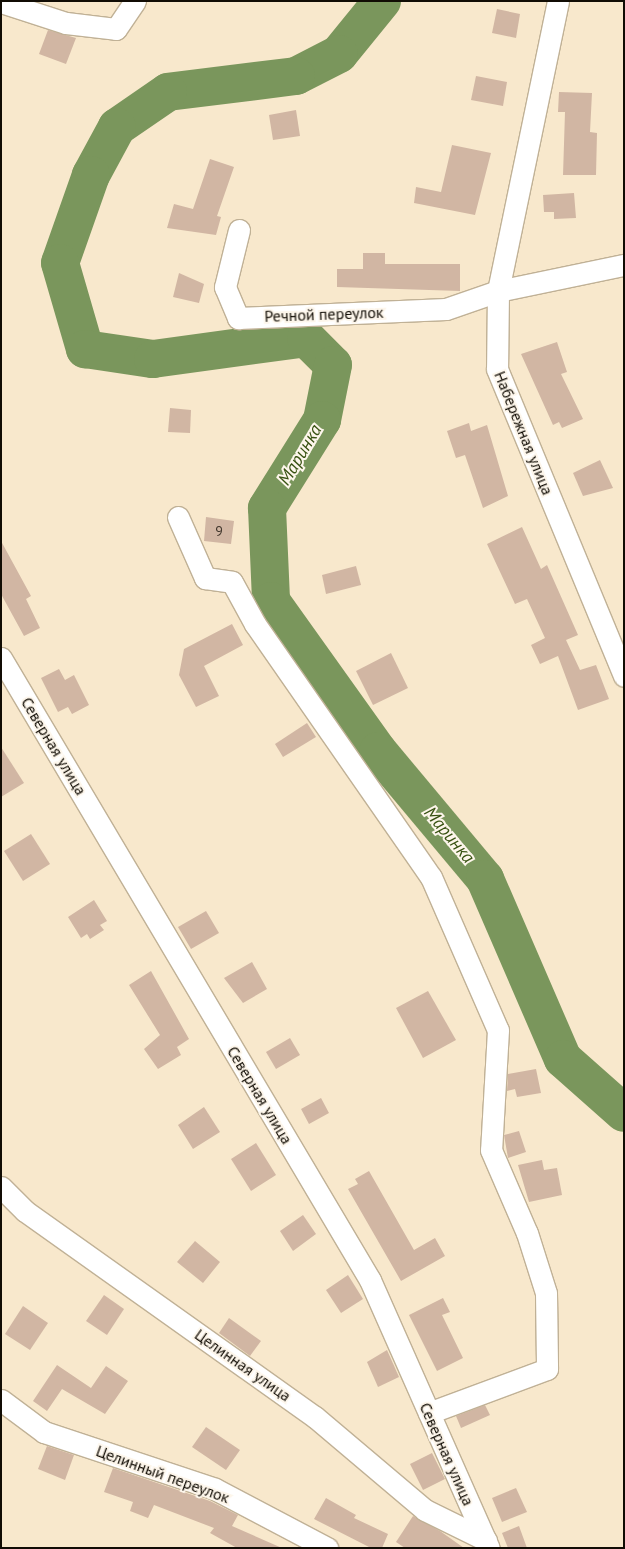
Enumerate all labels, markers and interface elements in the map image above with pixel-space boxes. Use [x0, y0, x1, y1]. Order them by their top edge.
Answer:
street label: Речной переулок [264, 302, 384, 326]
street label: Набережная улица [490, 368, 558, 498]
water label: Маринка [274, 421, 326, 489]
house number: 9 [215, 523, 223, 539]
street label: Северная улица [17, 694, 91, 798]
water label: Маринка [419, 803, 479, 867]
street label: Северная улица [223, 1043, 297, 1147]
street label: Целинная улица [191, 1325, 295, 1405]
street label: Северная улица [416, 1400, 478, 1508]
street label: Целинный переулок [94, 1441, 232, 1507]

